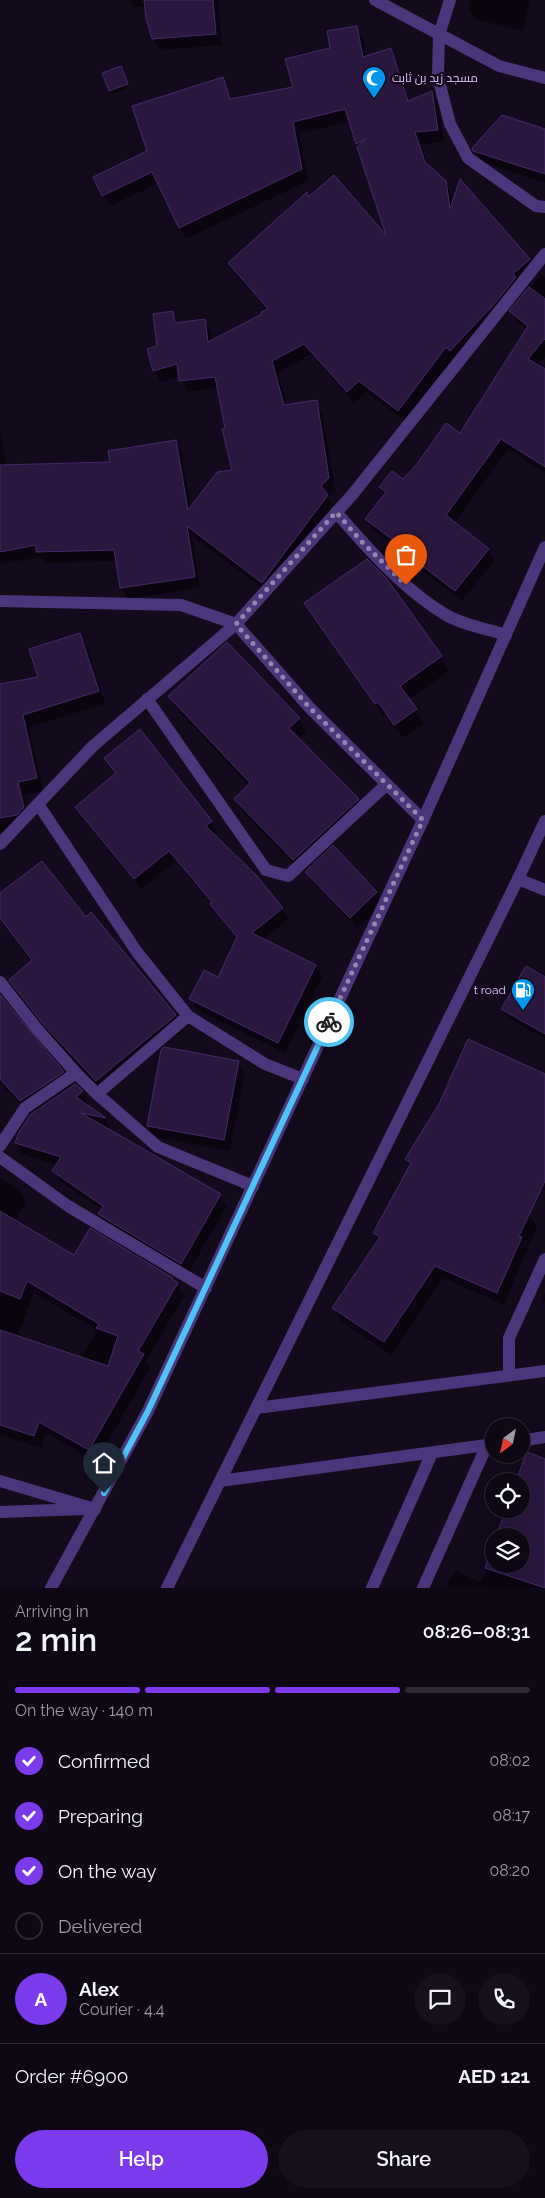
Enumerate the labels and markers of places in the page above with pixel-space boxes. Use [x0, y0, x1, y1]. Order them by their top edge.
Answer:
mosque icon: مسجد زيد بن ثابت [361, 65, 387, 99]
place label: مسجد زيد بن ثابت [392, 71, 478, 85]
pin [385, 534, 427, 585]
fuel station icon: t road [510, 977, 536, 1011]
place label: t road [474, 983, 506, 997]
pin [83, 1442, 125, 1493]

